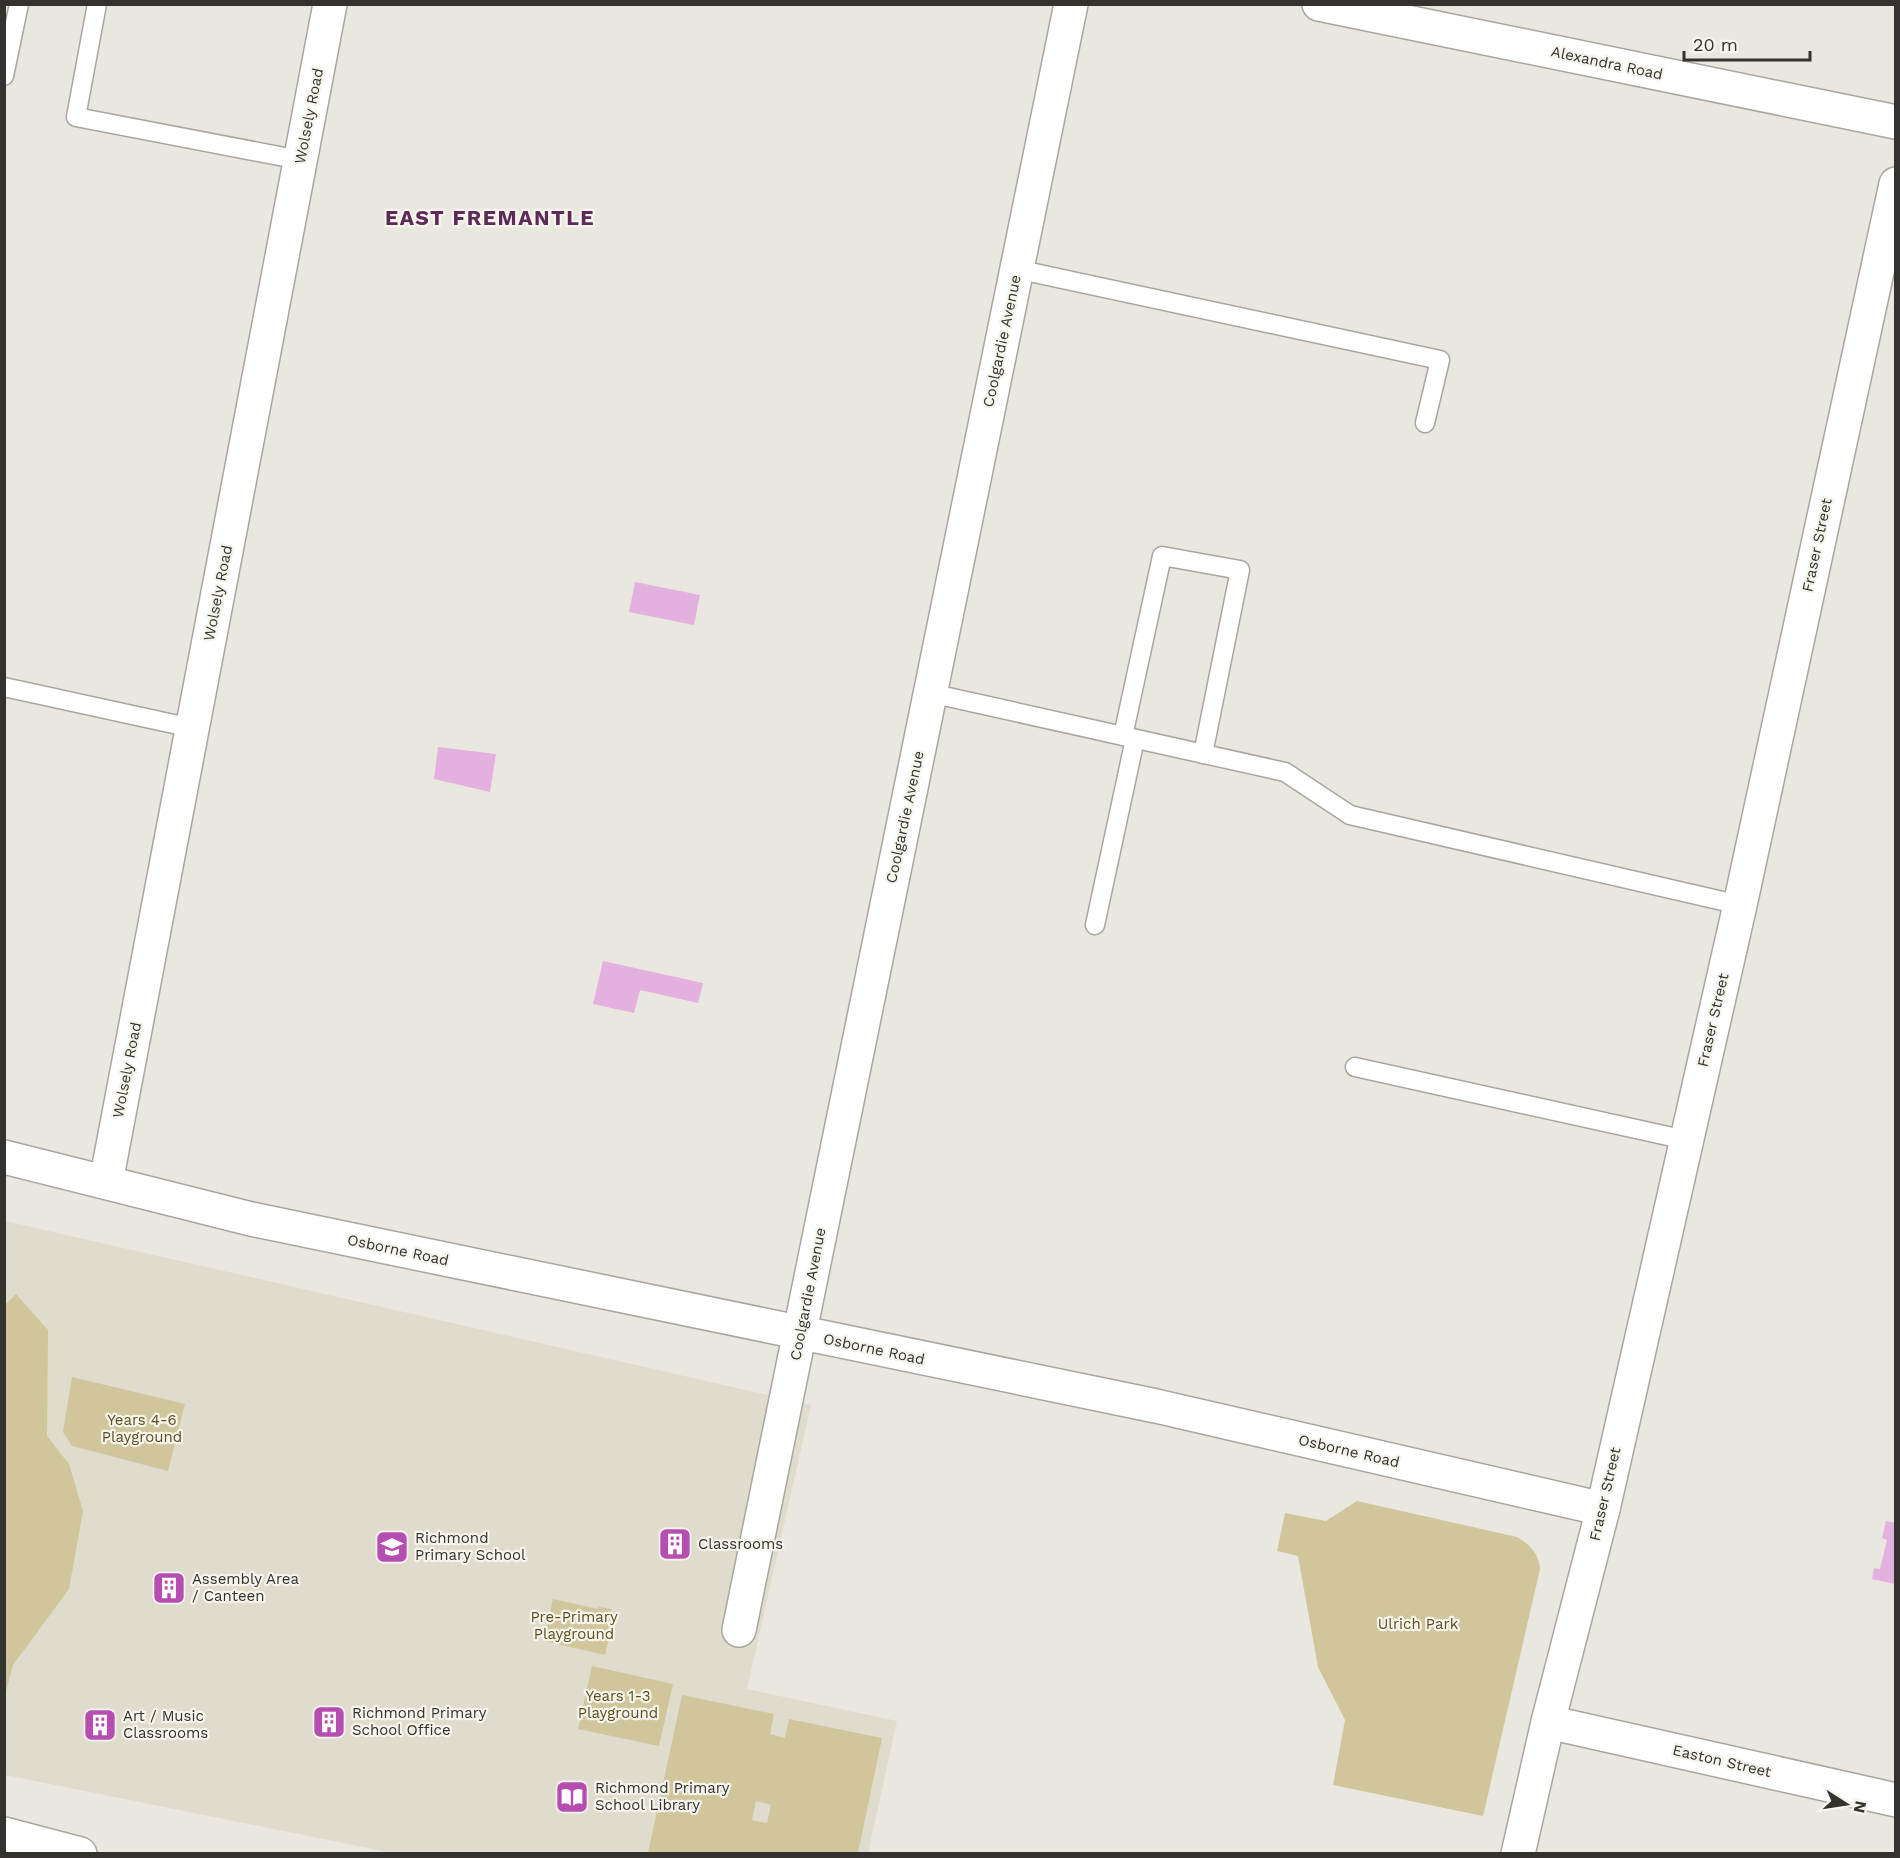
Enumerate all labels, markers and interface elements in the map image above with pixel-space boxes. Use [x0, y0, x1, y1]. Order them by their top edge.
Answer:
scale bar [1684, 24, 1810, 62]
text: 20 m [1693, 34, 1738, 55]
street label: Alexandra Road [1550, 42, 1664, 84]
street label: Wolsely Road [291, 66, 327, 166]
district label: EAST FREMANTLE [385, 205, 595, 230]
street label: Coolgardie Avenue [979, 273, 1025, 409]
street label: Fraser Street [1798, 496, 1836, 594]
street label: Wolsely Road [200, 543, 236, 643]
street label: Coolgardie Avenue [882, 749, 928, 885]
street label: Fraser Street [1693, 971, 1733, 1069]
street label: Wolsely Road [109, 1020, 145, 1120]
street label: Coolgardie Avenue [786, 1226, 830, 1362]
street label: Osborne Road [346, 1230, 450, 1270]
street label: Osborne Road [822, 1329, 926, 1369]
park label: Years 4-6 Playground [102, 1411, 182, 1446]
street label: Osborne Road [1297, 1431, 1401, 1471]
street label: Fraser Street [1585, 1445, 1625, 1543]
building icon: Classrooms [657, 1526, 693, 1562]
school or university icon: Richmond Primary School [374, 1529, 410, 1565]
place label: Richmond Primary School [415, 1529, 526, 1564]
place label: Classrooms [698, 1535, 783, 1553]
building icon: Assembly Area / Canteen [151, 1570, 187, 1606]
place label: Assembly Area / Canteen [192, 1570, 300, 1605]
park label: Pre-Primary Playground [530, 1608, 618, 1643]
park label: Ulrich Park [1378, 1615, 1459, 1633]
park label: Years 1-3 Playground [578, 1687, 658, 1722]
building icon: Richmond Primary School Office [311, 1704, 347, 1740]
place label: Richmond Primary School Office [352, 1704, 487, 1739]
building icon: Art / Music Classrooms [82, 1707, 118, 1743]
place label: Art / Music Classrooms [123, 1707, 208, 1742]
street label: Easton Street [1671, 1741, 1774, 1781]
north arrow [1816, 1774, 1876, 1834]
library icon: Richmond Primary School Library [554, 1779, 590, 1815]
place label: Richmond Primary School Library [595, 1779, 730, 1814]
text: N [1850, 1799, 1871, 1815]

